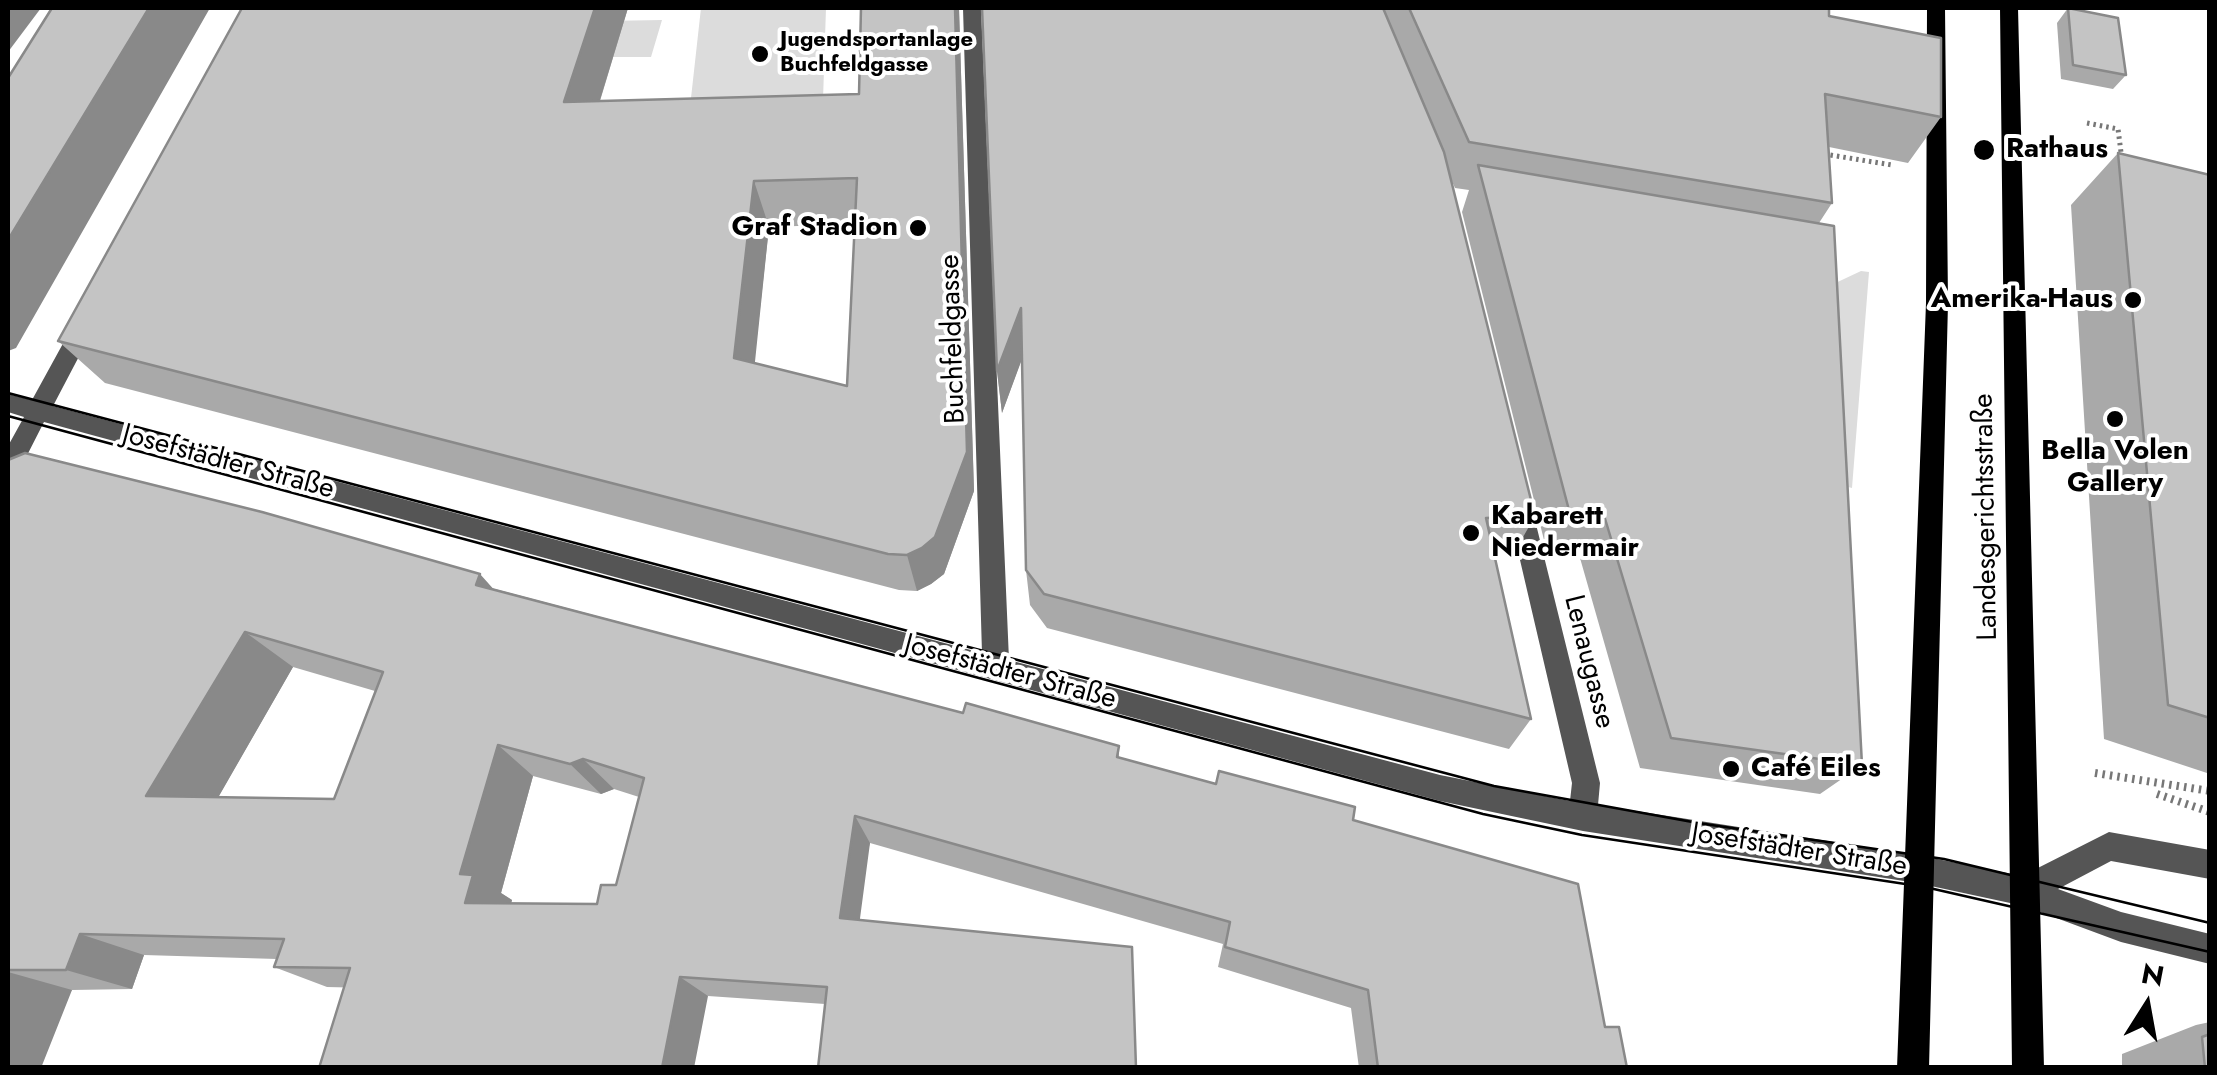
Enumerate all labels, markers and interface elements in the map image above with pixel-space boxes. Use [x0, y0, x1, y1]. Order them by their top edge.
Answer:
place label: Jugendsportanlage Buchfeldgasse [780, 28, 973, 80]
marker: Jugendsportanlage Buchfeldgasse [749, 43, 771, 65]
place label: Rathaus [2006, 133, 2108, 167]
marker: Rathaus [1971, 137, 1997, 163]
place label: Graf Stadion [731, 211, 898, 245]
marker: Graf Stadion [907, 217, 929, 239]
street label: Buchfeldgasse [934, 254, 974, 424]
place label: Amerika-Haus [1931, 283, 2113, 317]
marker: Amerika-Haus [2122, 289, 2144, 311]
street label: Landesgerichtsstraße [1968, 393, 2006, 641]
marker: Bella Volen Gallery [2104, 408, 2126, 430]
street label: Josefstädter Straße [118, 419, 338, 507]
place label: Bella Volen Gallery [2041, 435, 2189, 501]
place label: Kabarett Niedermair [1491, 500, 1639, 566]
marker: Kabarett Niedermair [1460, 522, 1482, 544]
street label: Lenaugasse [1555, 592, 1621, 732]
street label: Josefstädter Straße [900, 629, 1120, 717]
place label: Café Eiles [1751, 752, 1881, 786]
marker: Café Eiles [1720, 758, 1742, 780]
street label: Josefstädter Straße [1689, 817, 1909, 885]
text: N [2138, 953, 2168, 997]
north arrow [2097, 955, 2197, 1055]

